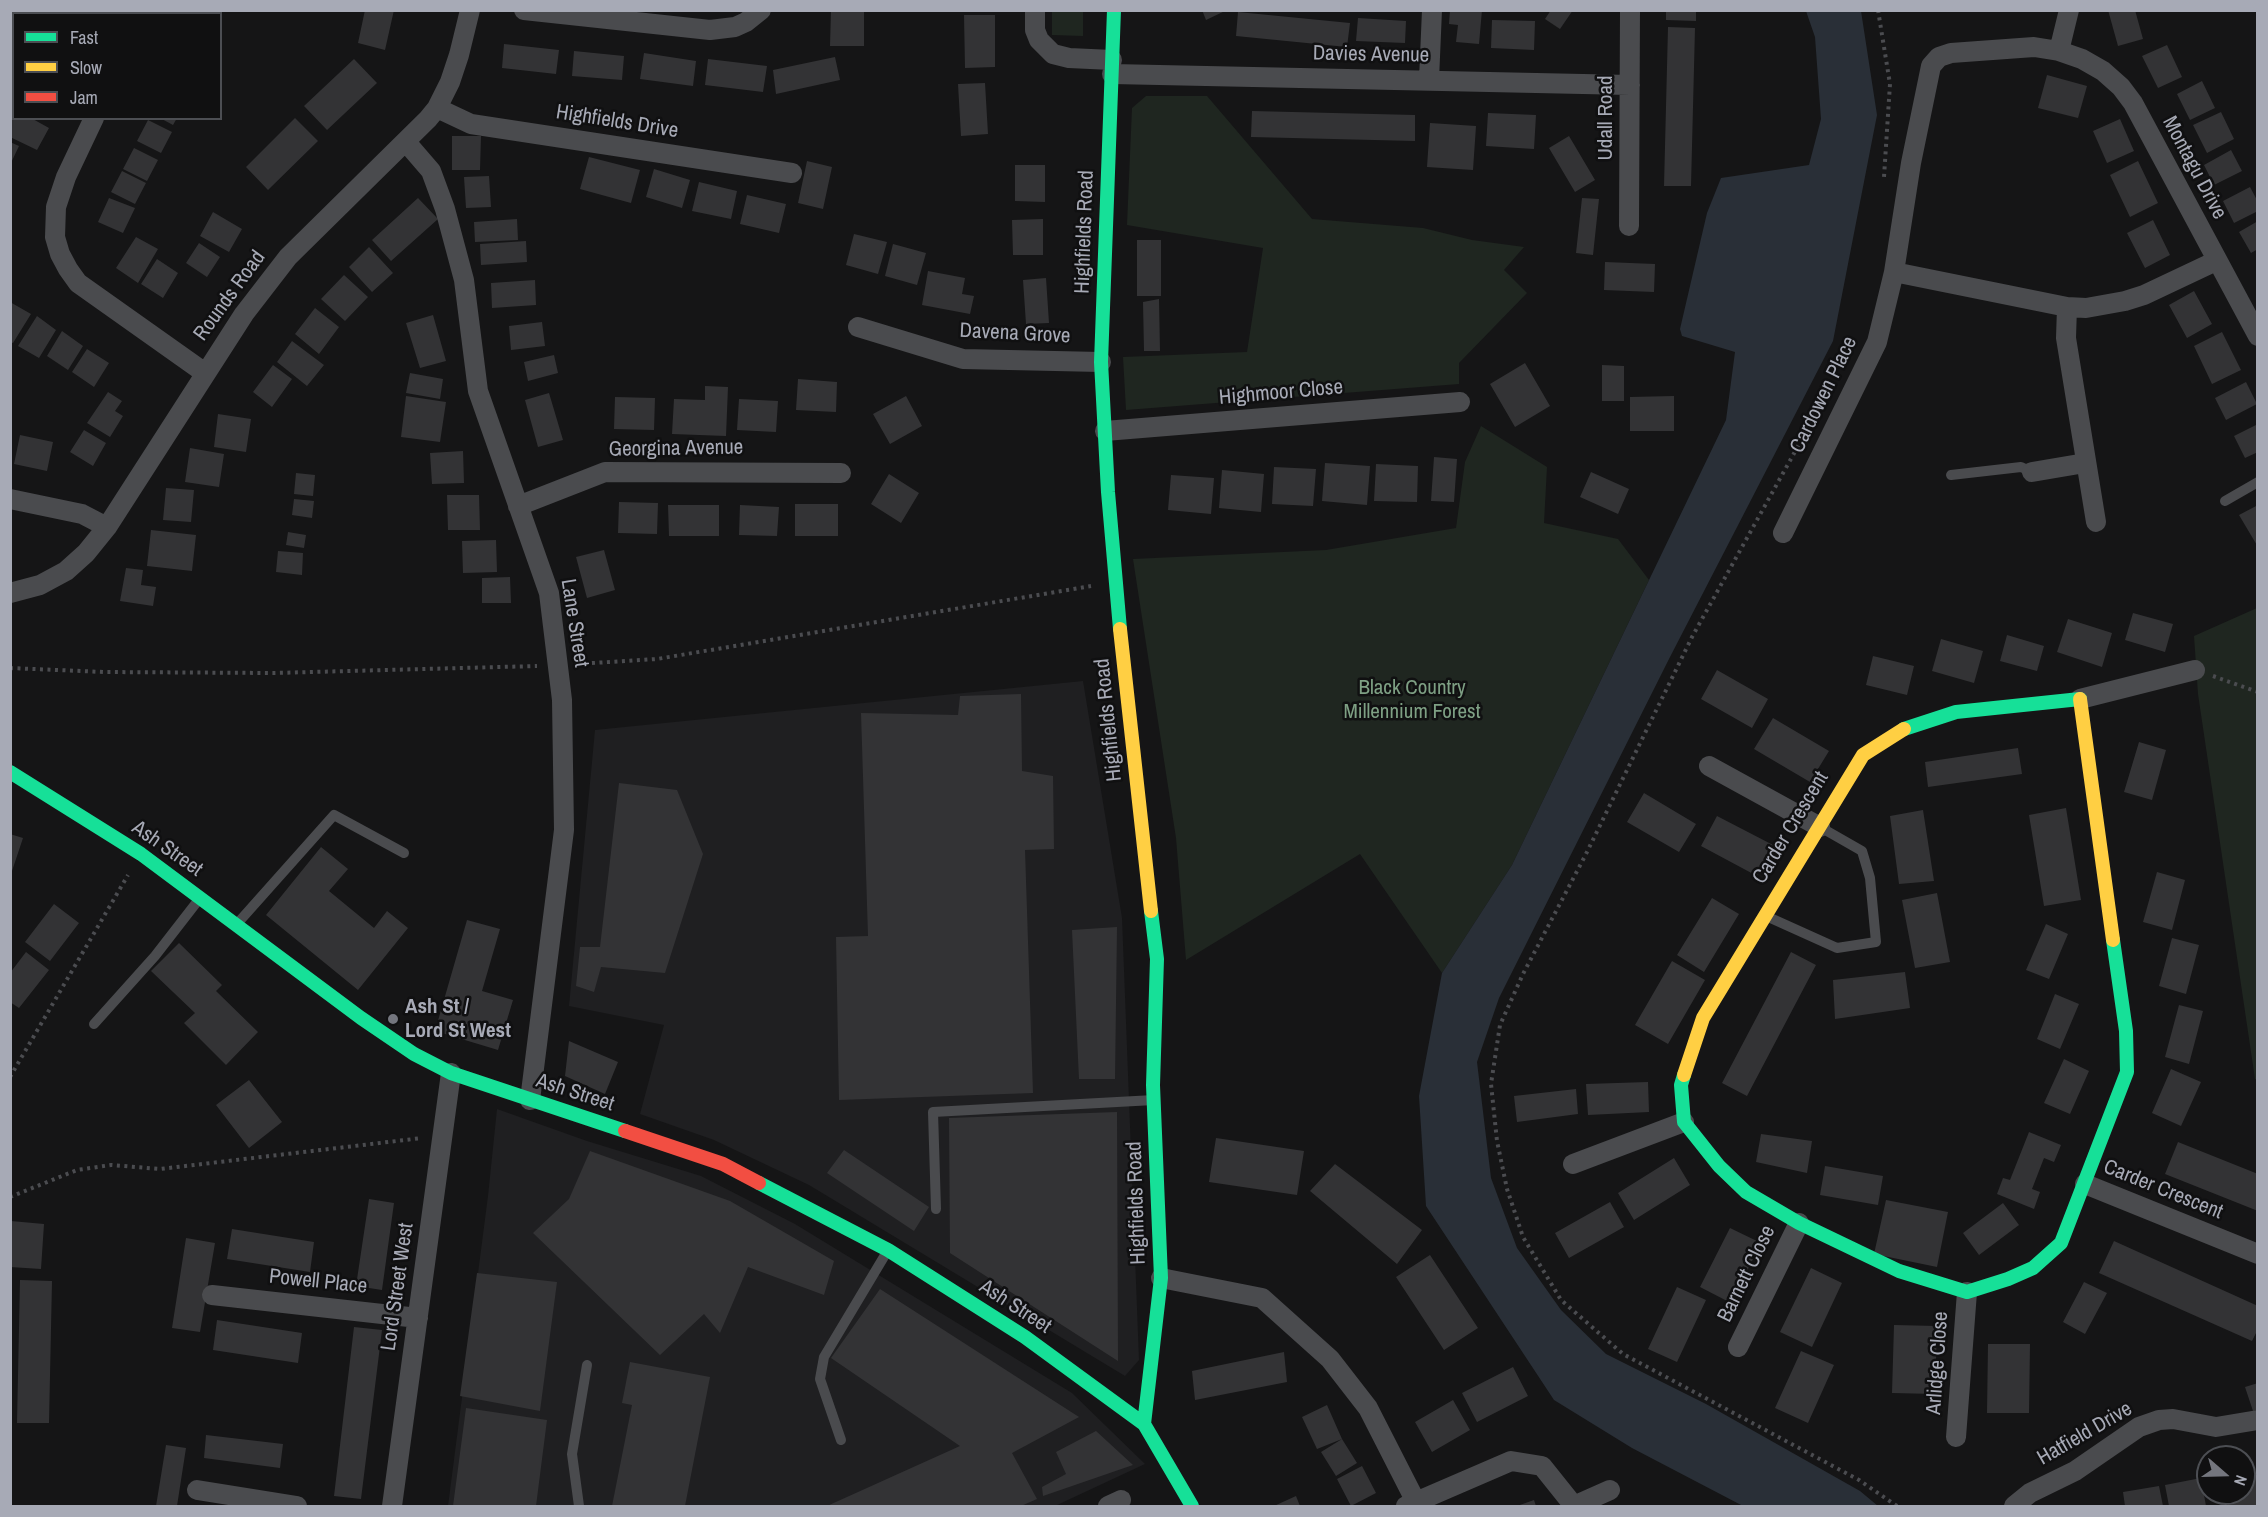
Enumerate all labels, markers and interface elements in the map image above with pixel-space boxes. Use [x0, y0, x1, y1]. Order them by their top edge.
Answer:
legend [12, 12, 222, 120]
text: Fast [70, 25, 98, 50]
street label: Davies Avenue [1313, 41, 1429, 69]
text: Slow [70, 55, 102, 80]
street label: Udall Road [1593, 75, 1619, 161]
text: Jam [70, 85, 98, 110]
street label: Highfields Drive [554, 100, 680, 144]
street label: Montagu Drive [2156, 112, 2232, 224]
street label: Highfields Road [1070, 170, 1100, 294]
street label: Rounds Road [189, 246, 271, 346]
street label: Davena Grove [959, 319, 1071, 349]
street label: Cardowen Place [1785, 333, 1863, 457]
street label: Highmoor Close [1218, 375, 1344, 411]
street label: Georgina Avenue [608, 435, 744, 463]
street label: Lane Street [555, 577, 593, 669]
street label: Highfields Road [1090, 657, 1128, 783]
park label: Black Country Millennium Forest [1344, 675, 1480, 725]
street label: Carder Crescent [1748, 767, 1834, 889]
street label: Ash Street [127, 816, 207, 882]
place label: Ash St / Lord St West [405, 994, 511, 1044]
marker: Ash St / Lord St West [386, 1012, 400, 1026]
street label: Ash Street [533, 1069, 617, 1117]
street label: Highfields Road [1122, 1141, 1152, 1265]
street label: Carder Crescent [2100, 1155, 2226, 1225]
street label: Lord Street West [377, 1221, 419, 1353]
street label: Barnett Close [1713, 1222, 1781, 1326]
street label: Powell Place [268, 1264, 368, 1300]
street label: Ash Street [974, 1275, 1056, 1339]
street label: Arlidge Close [1922, 1311, 1954, 1415]
street label: Hatfield Drive [2033, 1397, 2137, 1471]
north arrow [2196, 1445, 2256, 1505]
text: N [2229, 1472, 2253, 1489]

